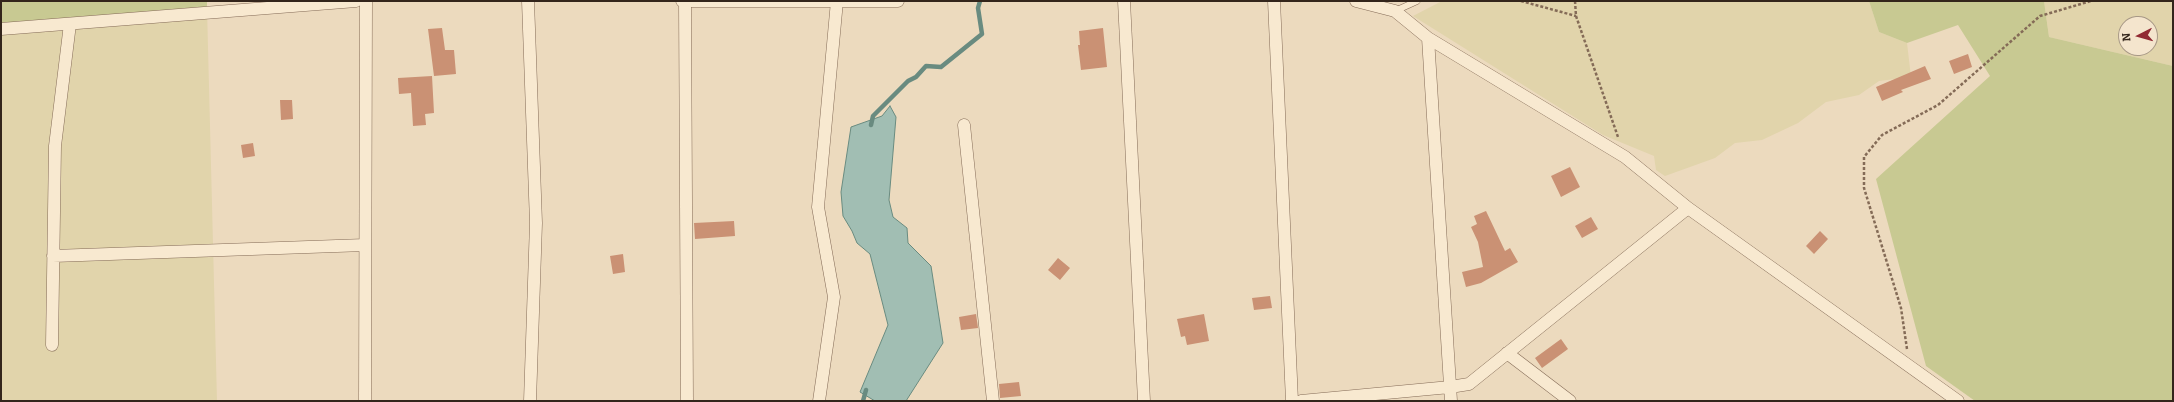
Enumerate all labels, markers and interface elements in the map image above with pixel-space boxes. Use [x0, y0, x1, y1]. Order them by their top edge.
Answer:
north arrow [2118, 16, 2158, 56]
text: N [2120, 32, 2133, 42]

